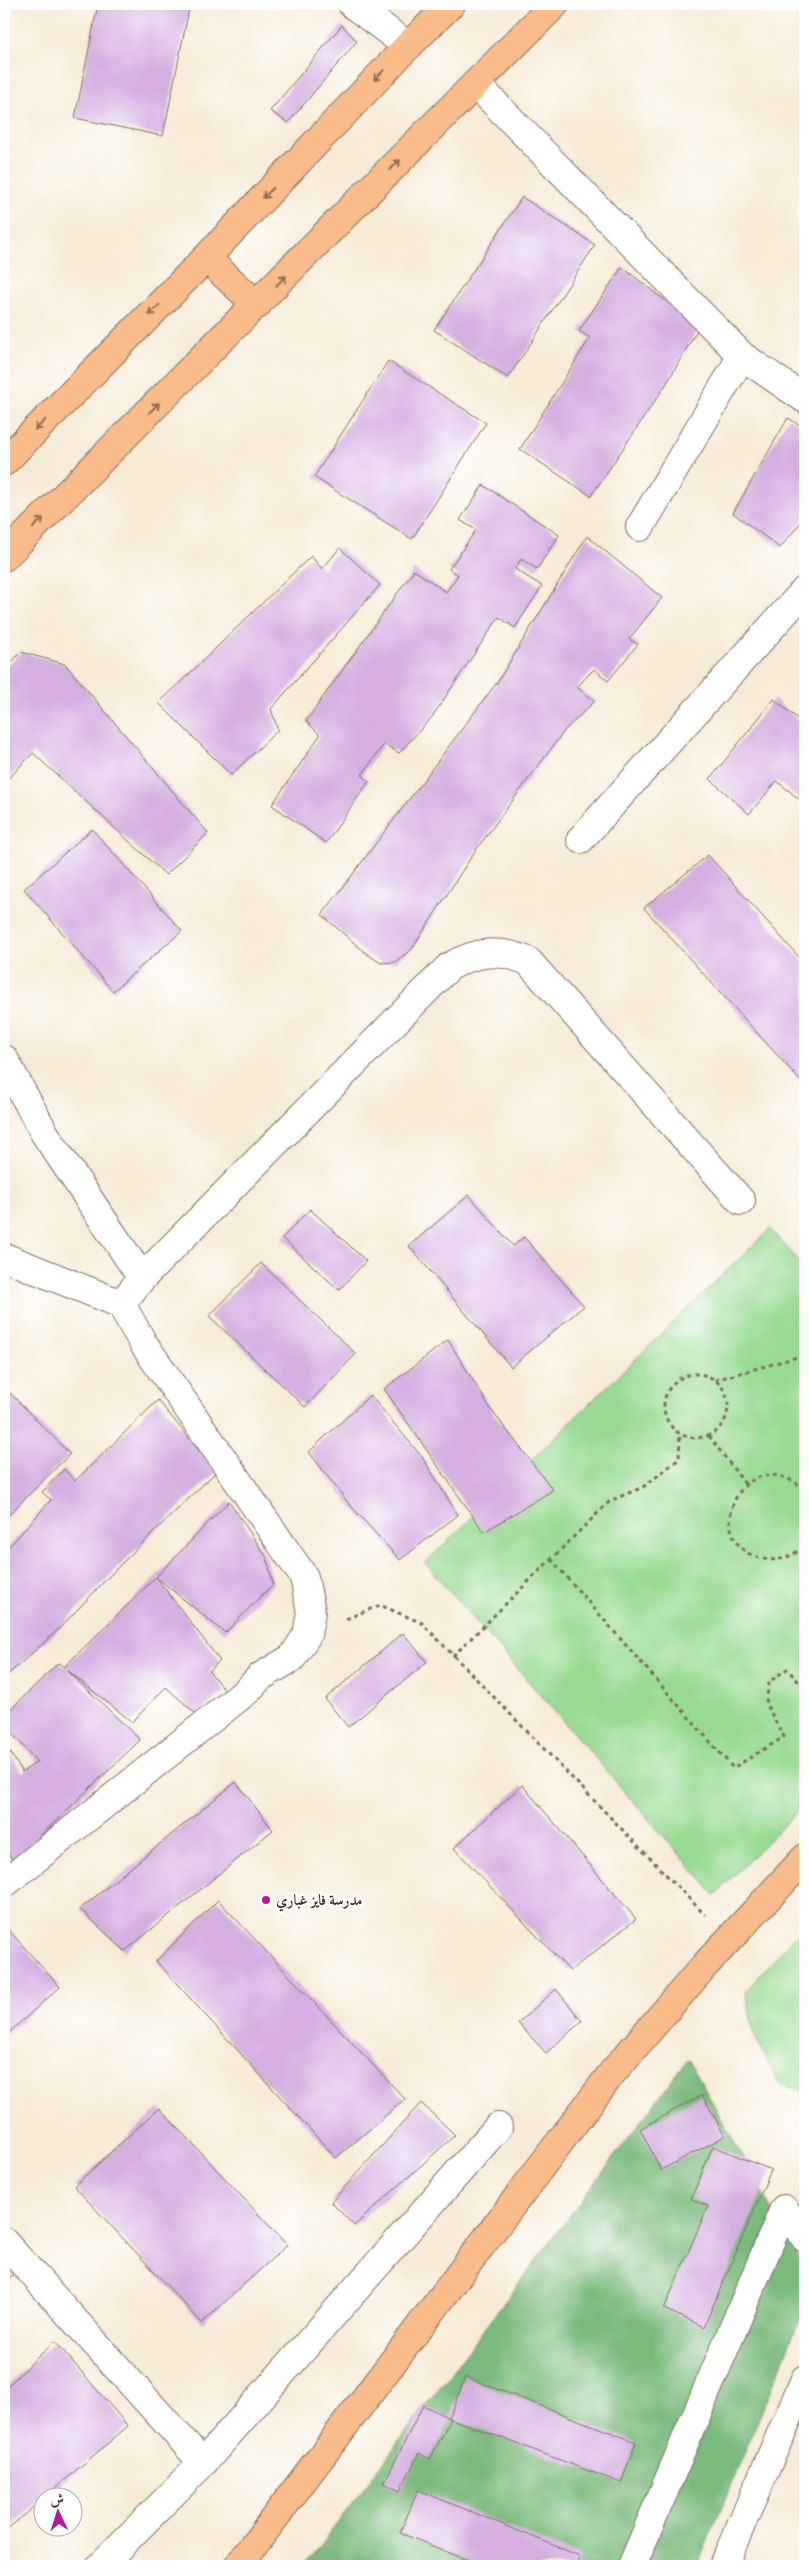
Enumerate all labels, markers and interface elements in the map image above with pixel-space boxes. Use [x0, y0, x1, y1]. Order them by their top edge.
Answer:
one-way arrow [373, 69, 385, 82]
one-way arrow [389, 159, 401, 172]
one-way arrow [261, 187, 274, 199]
one-way arrow [275, 275, 287, 287]
one-way arrow [148, 304, 161, 316]
one-way arrow [147, 402, 160, 414]
one-way arrow [34, 419, 46, 432]
one-way arrow [32, 517, 44, 529]
place label: مدرسة فايز غباري [276, 1891, 363, 1912]
marker: مدرسة فايز غباري [260, 1894, 272, 1906]
north arrow [32, 2488, 82, 2538]
text: ش [50, 2491, 65, 2509]

